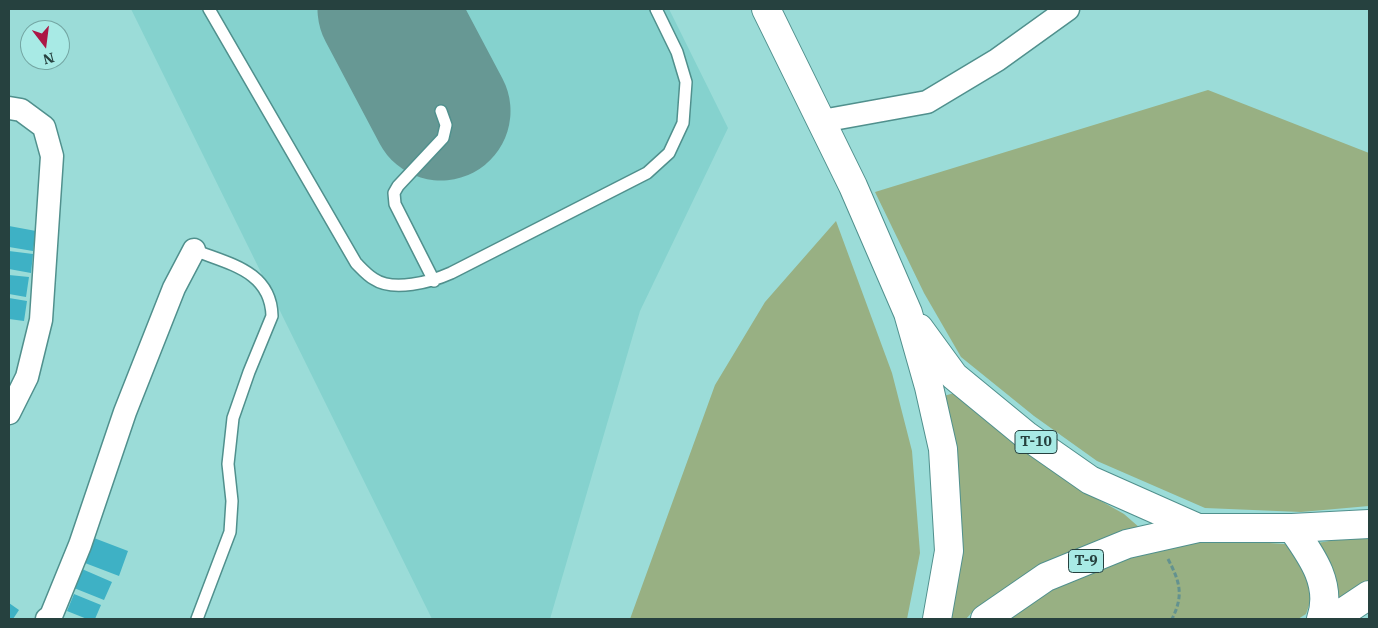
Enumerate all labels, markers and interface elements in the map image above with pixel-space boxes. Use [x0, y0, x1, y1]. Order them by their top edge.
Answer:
north arrow [20, 20, 70, 70]
text: N [41, 48, 56, 69]
road number: T-10 [1015, 431, 1057, 454]
road number: T-9 [1068, 550, 1104, 572]

